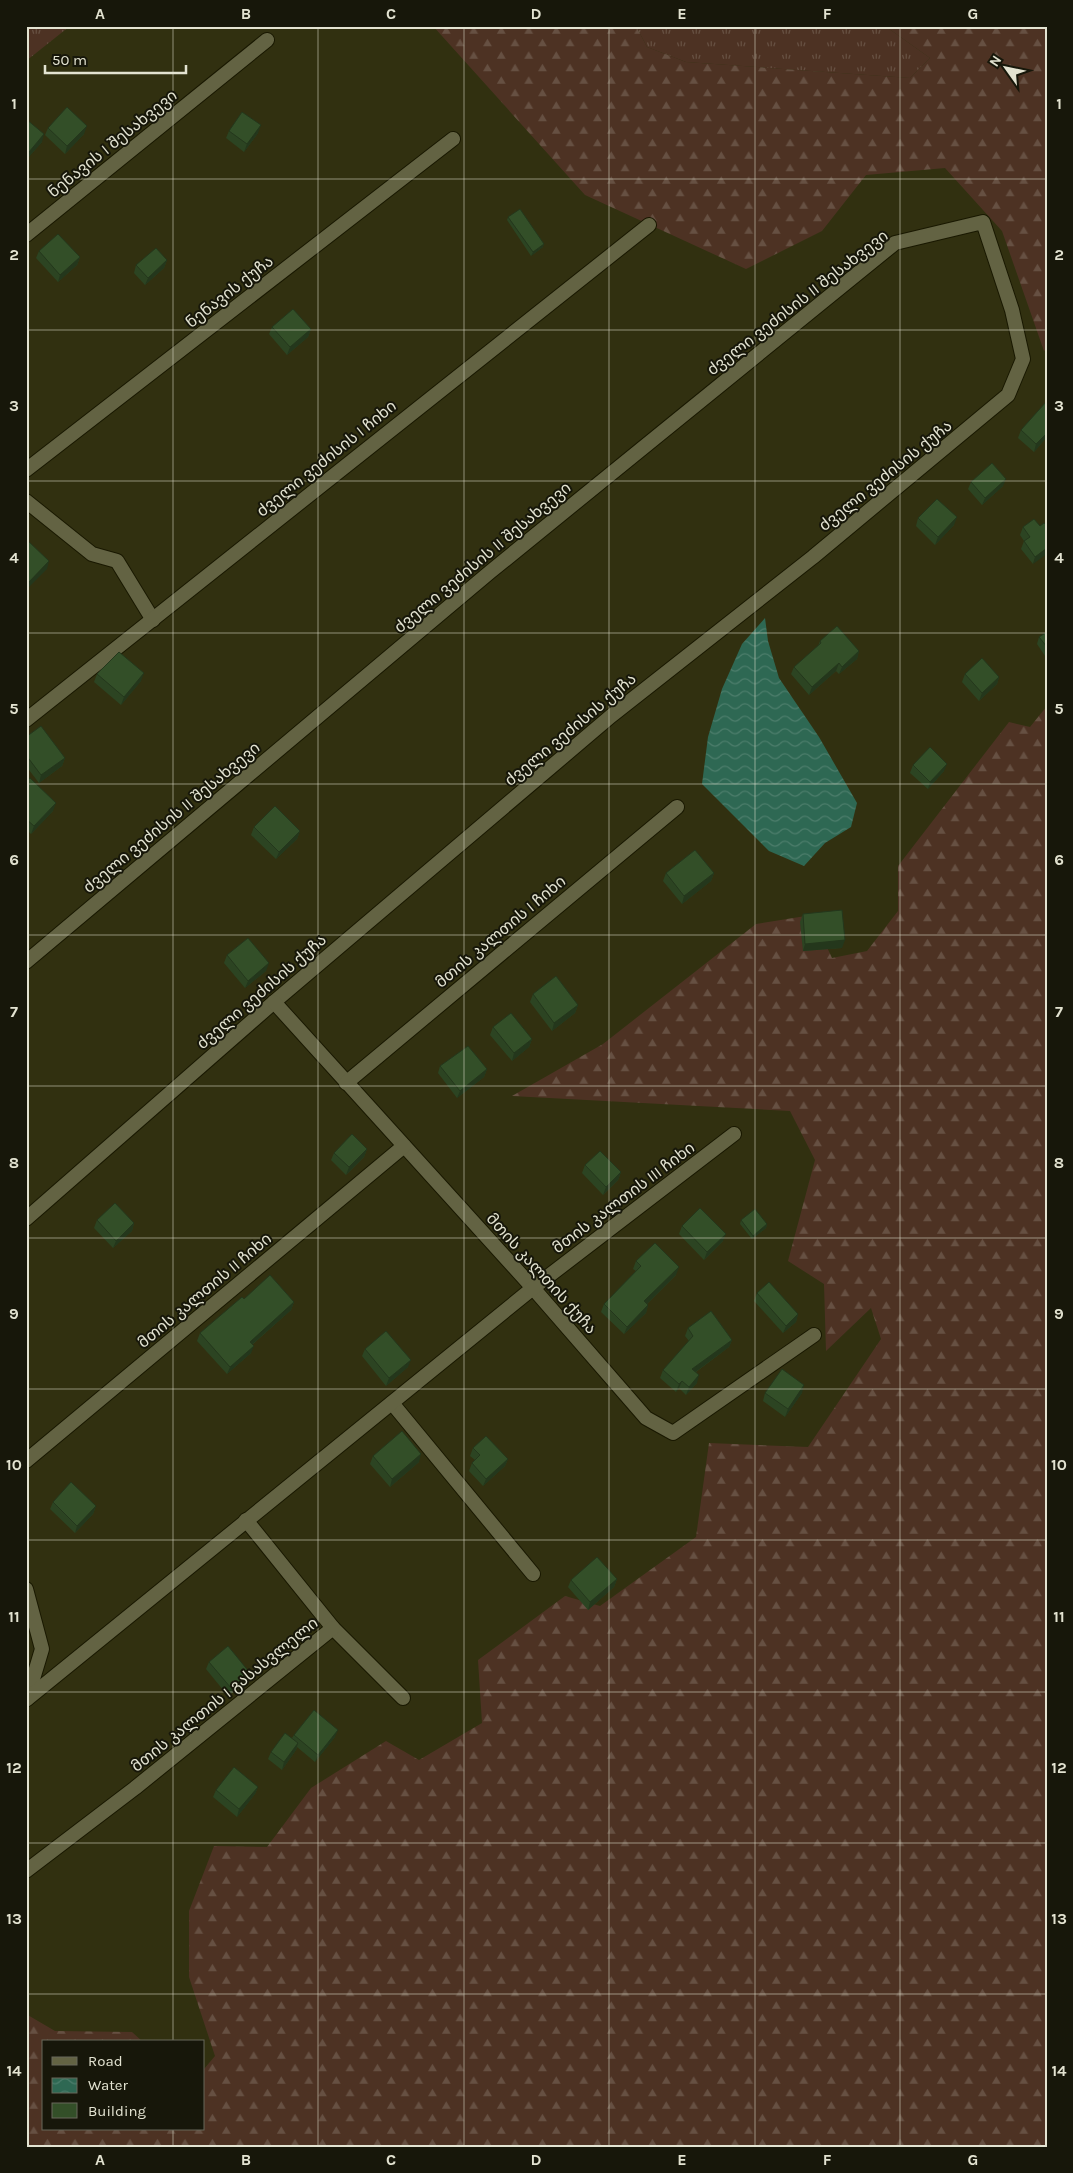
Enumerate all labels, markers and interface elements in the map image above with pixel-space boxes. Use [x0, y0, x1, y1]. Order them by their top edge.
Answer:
text: A [95, 4, 105, 23]
text: B [241, 4, 251, 23]
text: C [386, 4, 396, 23]
text: D [531, 4, 542, 23]
text: E [677, 4, 687, 23]
text: F [823, 4, 832, 23]
text: G [968, 4, 978, 23]
scale bar [45, 42, 186, 74]
north arrow [980, 42, 1030, 92]
text: 50 m [52, 51, 87, 69]
text: N [986, 52, 1005, 70]
street label: ნენავის I შესახვევი [44, 85, 181, 201]
text: 1 [11, 94, 17, 113]
text: 1 [1056, 94, 1062, 113]
street label: ძველი ვეძისის II შესახვევი [703, 226, 892, 380]
text: 2 [9, 245, 19, 264]
text: 2 [1054, 245, 1064, 264]
street label: ნენავის ქუჩა [182, 251, 277, 332]
text: 3 [9, 396, 19, 415]
street label: ძველი ვეძისის I ჩიხი [253, 396, 401, 521]
text: 3 [1054, 396, 1064, 415]
street label: ძველი ვეძისის ქუჩა [815, 416, 956, 536]
street label: ძველი ვეძისის II შესახვევი [390, 478, 575, 638]
text: 4 [9, 548, 19, 567]
text: 4 [1054, 548, 1064, 567]
street label: ძველი ვეძისის ქუჩა [501, 669, 641, 791]
text: 5 [9, 699, 19, 718]
text: 5 [1054, 699, 1064, 718]
street label: ძველი ვეძისის II შესახვევი [79, 738, 264, 898]
text: 6 [9, 850, 19, 869]
text: 6 [1054, 850, 1064, 869]
street label: მთის კალთის I ჩიხი [431, 871, 570, 992]
street label: ძველი ვეძისის ქუჩა [193, 930, 331, 1054]
text: 7 [10, 1002, 18, 1021]
text: 7 [1055, 1002, 1063, 1021]
street label: მთის კალთის III ჩიხი [548, 1138, 699, 1258]
text: 8 [9, 1153, 19, 1172]
text: 8 [1054, 1153, 1064, 1172]
street label: მთის კალთის ქუჩა [482, 1209, 601, 1338]
street label: მთის კალთის II ჩიხი [134, 1229, 276, 1353]
text: 9 [9, 1304, 19, 1323]
text: 9 [1054, 1304, 1064, 1323]
text: 10 [6, 1455, 22, 1474]
text: 10 [1051, 1455, 1067, 1474]
text: 11 [8, 1607, 20, 1626]
text: 11 [1053, 1607, 1065, 1626]
street label: მთის კალთის I გასასვლელი [127, 1613, 322, 1776]
text: 12 [6, 1758, 22, 1777]
text: 12 [1051, 1758, 1067, 1777]
text: 13 [6, 1909, 22, 1928]
text: 13 [1051, 1909, 1067, 1928]
legend [42, 2040, 205, 2130]
text: Road [88, 2052, 123, 2070]
text: 14 [6, 2061, 22, 2080]
text: 14 [1051, 2061, 1067, 2080]
text: Water [88, 2076, 129, 2094]
text: Building [88, 2102, 146, 2120]
text: A [95, 2150, 105, 2169]
text: B [241, 2150, 251, 2169]
text: C [386, 2150, 396, 2169]
text: D [531, 2150, 542, 2169]
text: E [677, 2150, 687, 2169]
text: F [823, 2150, 832, 2169]
text: G [968, 2150, 978, 2169]

